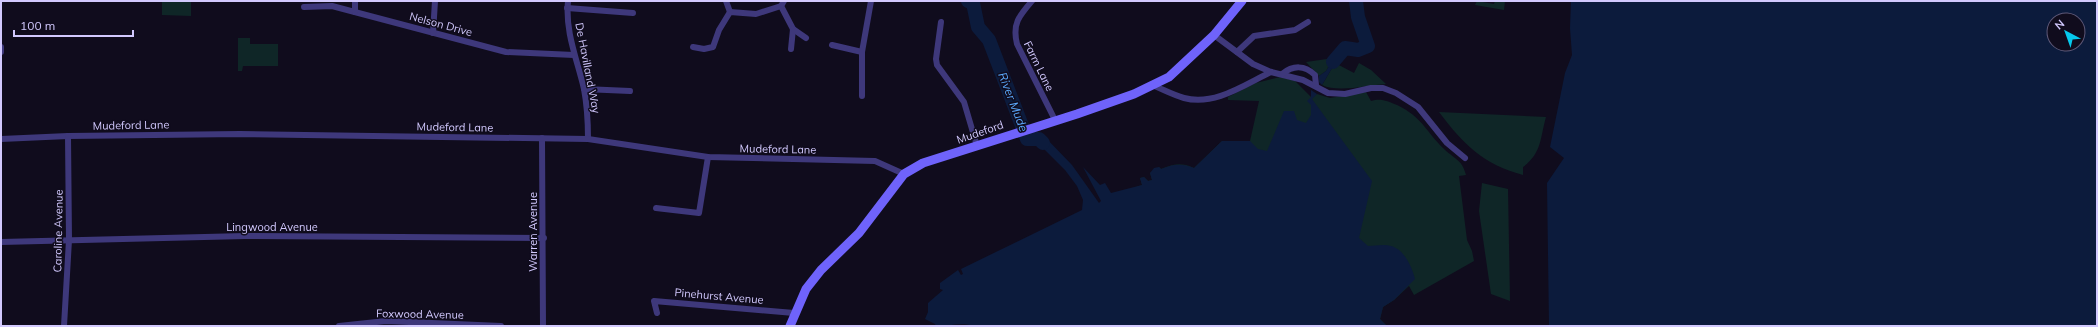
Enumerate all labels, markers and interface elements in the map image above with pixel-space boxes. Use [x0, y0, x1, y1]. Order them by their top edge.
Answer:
street label: Nelson Drive [408, 9, 474, 39]
scale bar [14, 12, 133, 38]
north arrow [2046, 12, 2086, 52]
text: N [2052, 16, 2067, 32]
text: 100 m [20, 18, 55, 33]
street label: De Havilland Way [572, 21, 604, 115]
street label: Farm Lane [1021, 39, 1057, 93]
water label: River Mude [995, 70, 1032, 134]
street label: Mudeford Lane [93, 117, 169, 133]
street label: Mudeford [955, 117, 1005, 147]
street label: Mudeford Lane [417, 119, 493, 135]
street label: Mudeford Lane [740, 141, 816, 157]
street label: Caroline Avenue [50, 189, 66, 273]
street label: Warren Avenue [526, 192, 540, 272]
street label: Lingwood Avenue [226, 220, 318, 234]
street label: Pinehurst Avenue [674, 285, 764, 307]
street label: Foxwood Avenue [376, 306, 464, 322]

